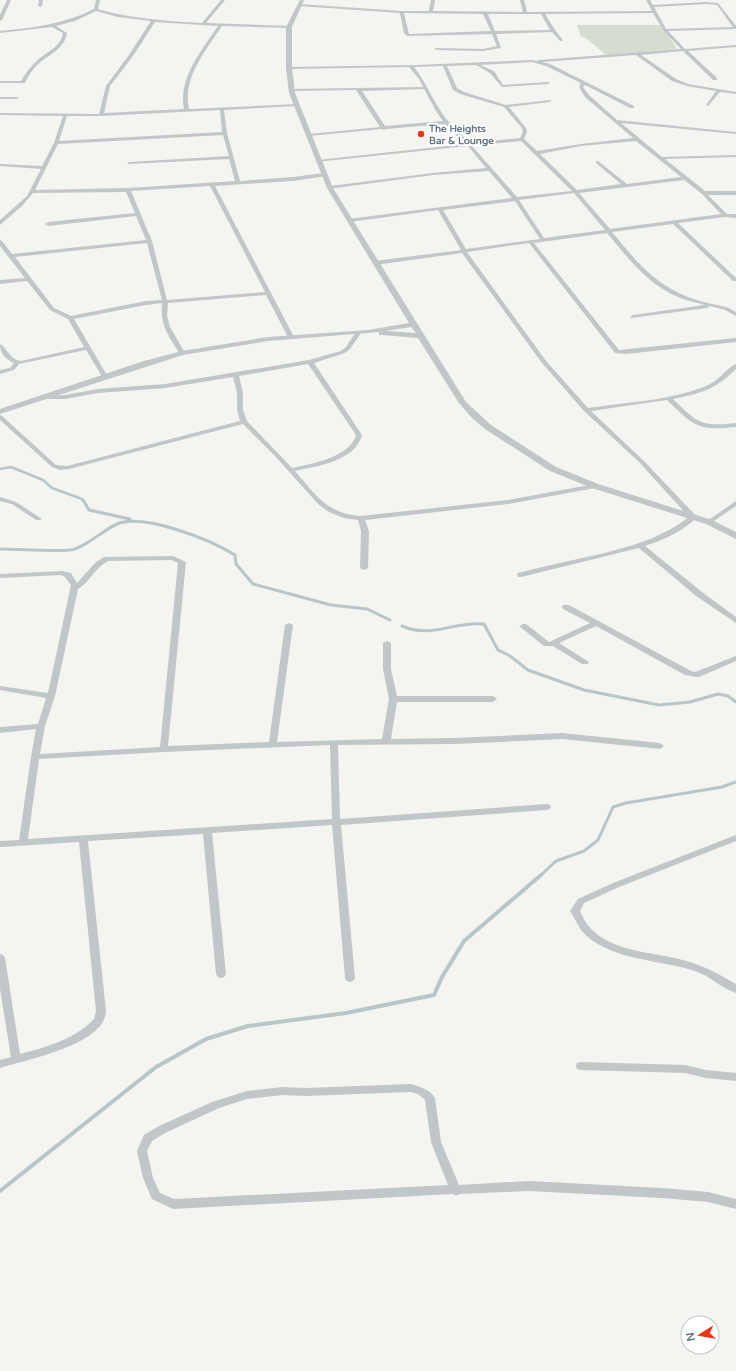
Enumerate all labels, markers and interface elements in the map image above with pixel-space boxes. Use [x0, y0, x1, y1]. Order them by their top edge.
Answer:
place label: The Heights Bar & Lounge [428, 123, 494, 147]
marker: The Heights Bar & Lounge [416, 129, 426, 139]
north arrow [680, 1315, 720, 1355]
text: N [683, 1331, 698, 1342]

